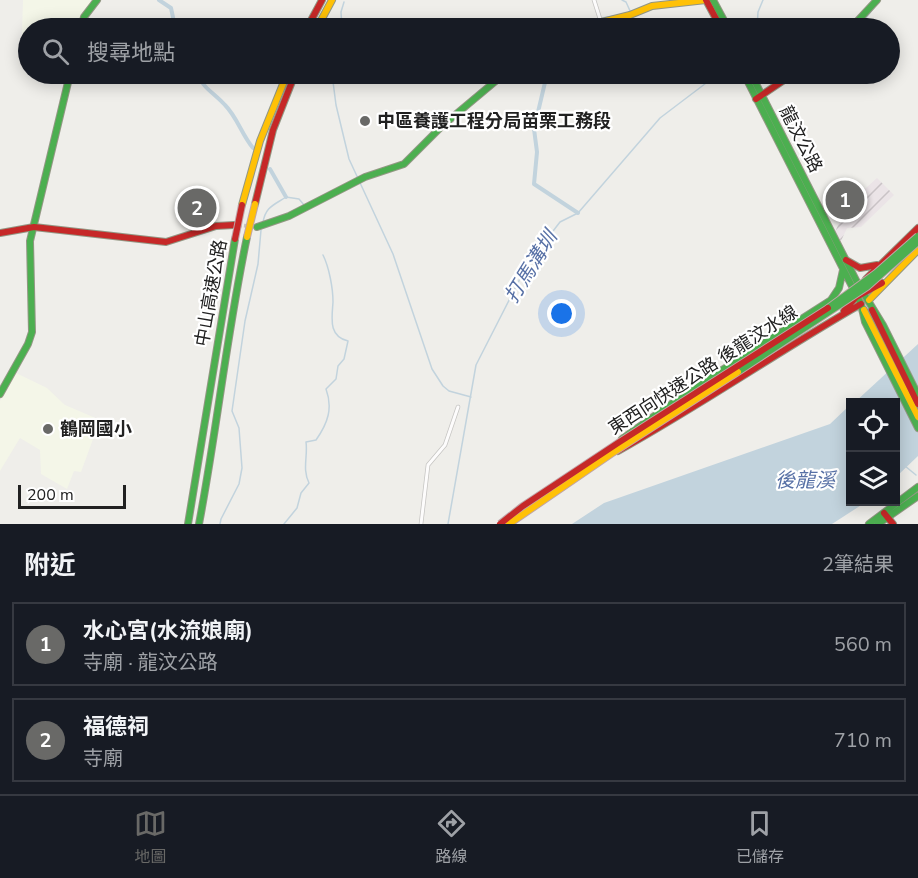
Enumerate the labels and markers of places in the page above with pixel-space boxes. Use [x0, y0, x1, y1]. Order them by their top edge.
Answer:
place label: 中區養護工程分局苗栗工務段 [377, 109, 611, 133]
marker: 中區養護工程分局苗栗工務段 [358, 114, 372, 128]
pin: 1 [826, 178, 864, 222]
pin: 2 [178, 186, 216, 230]
place label: 鶴岡國小 [60, 417, 132, 441]
marker: 鶴岡國小 [41, 422, 55, 436]

